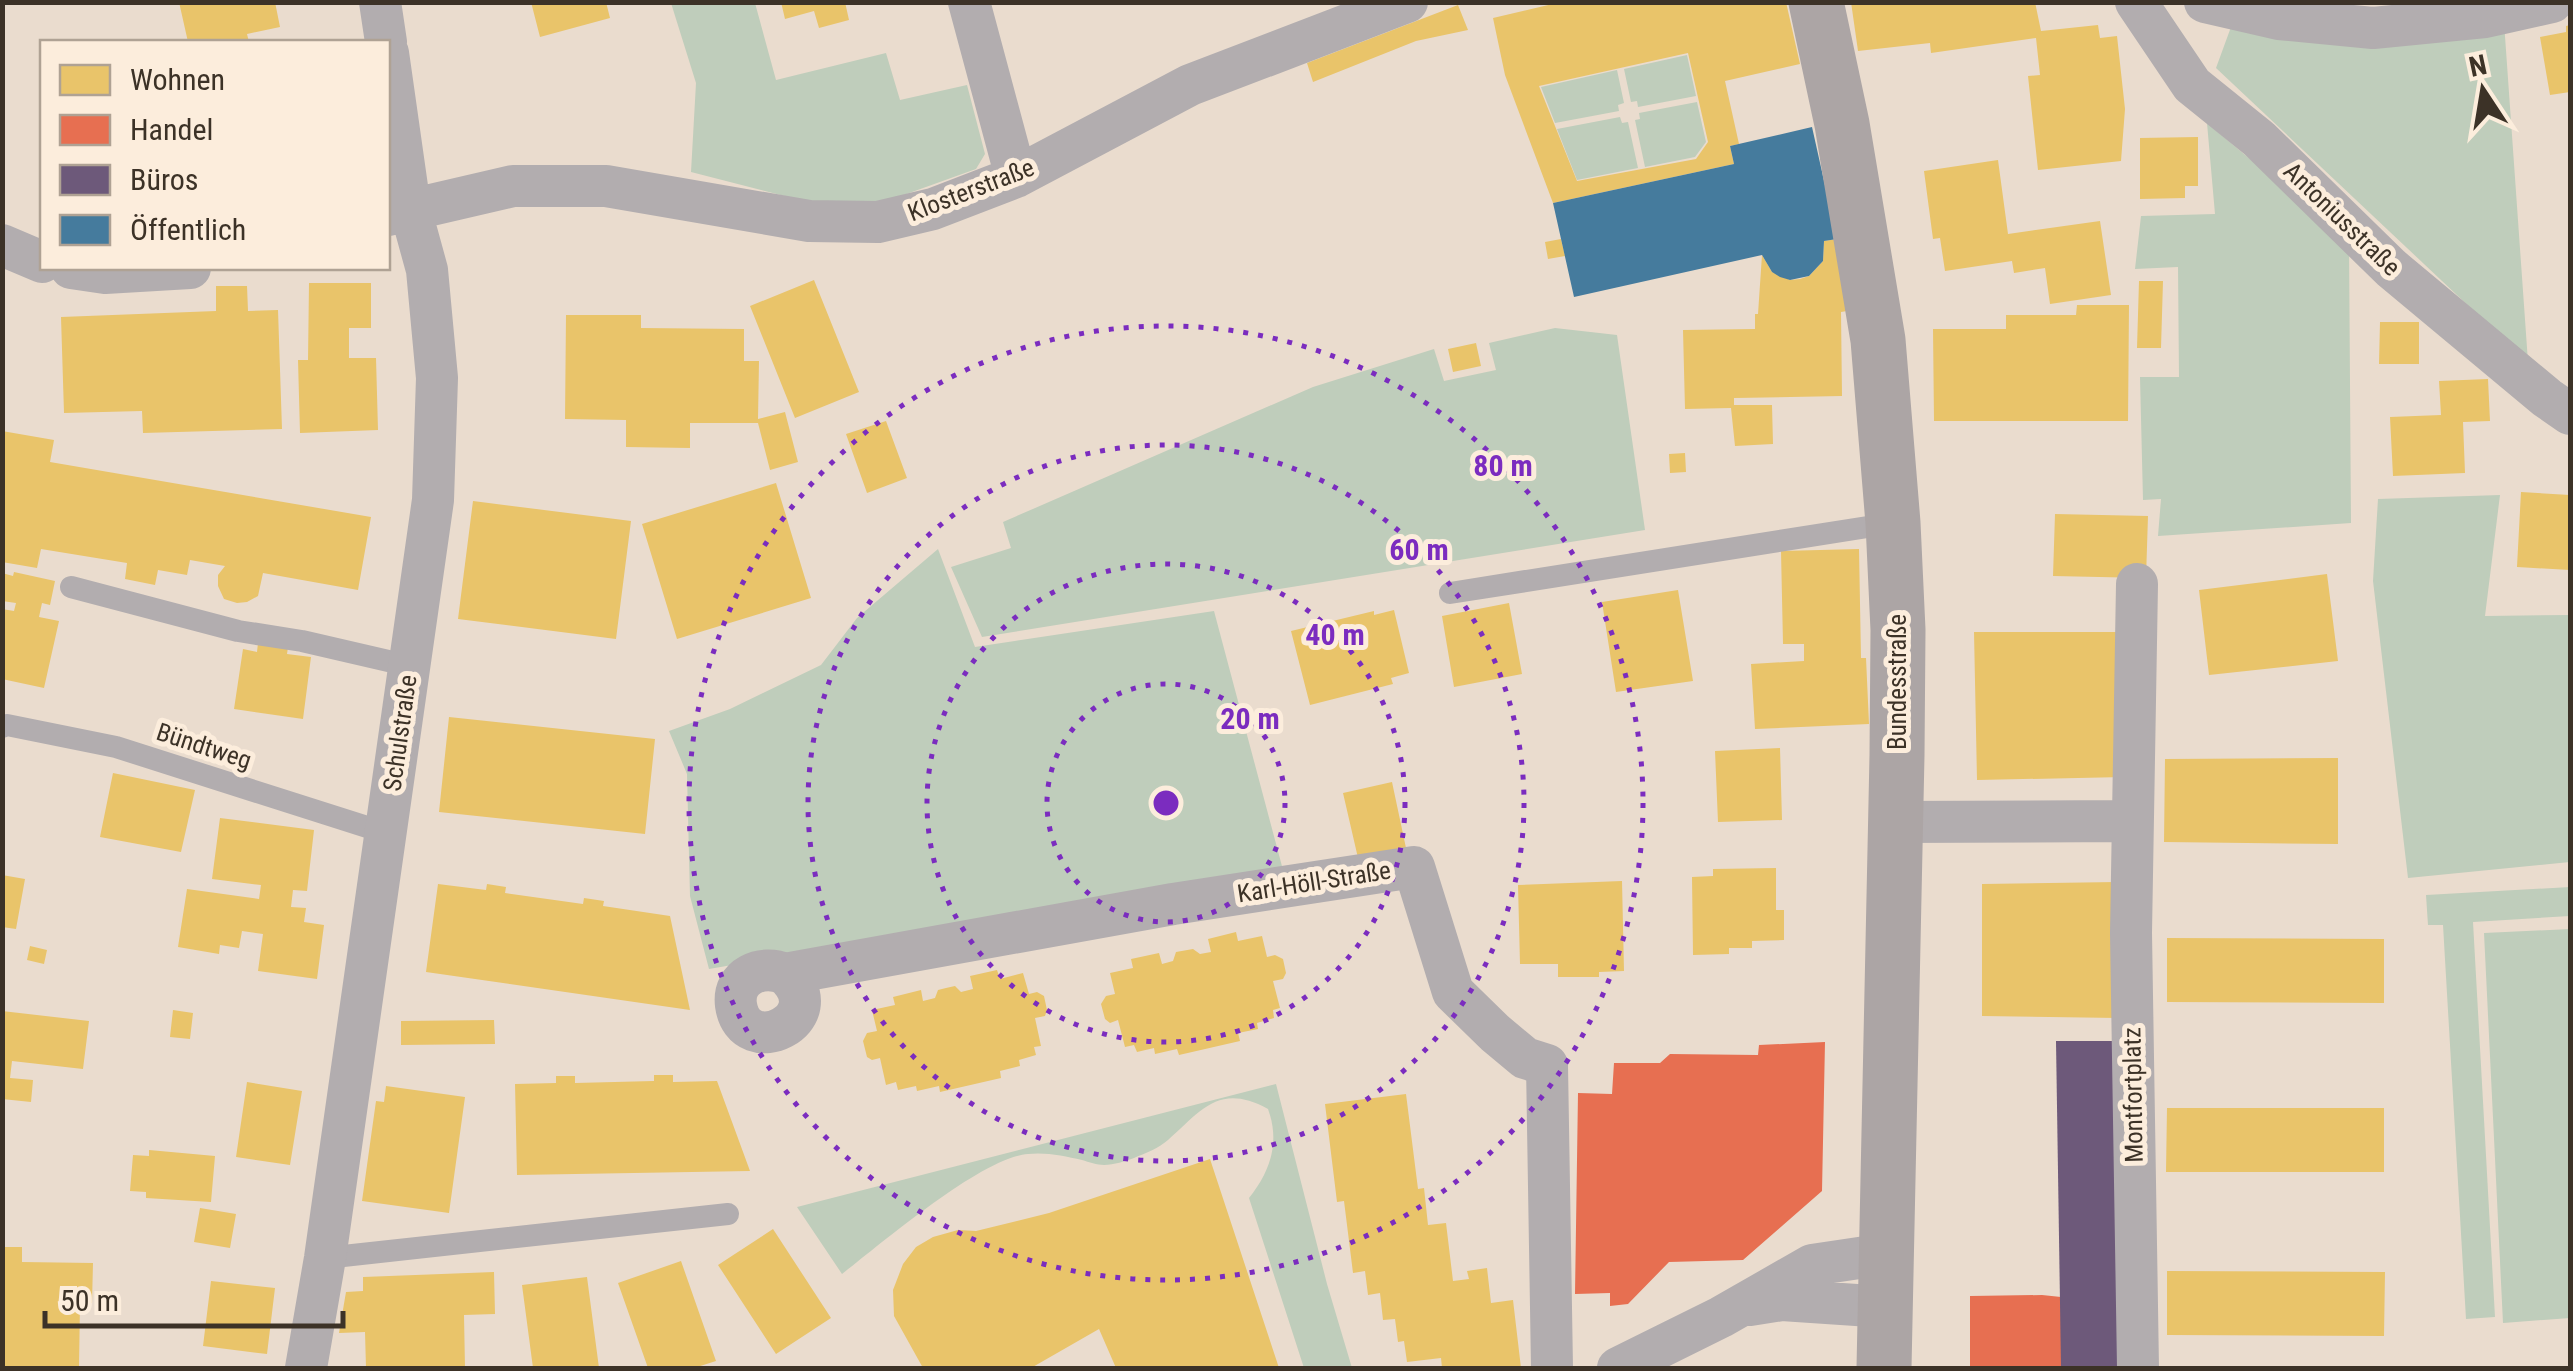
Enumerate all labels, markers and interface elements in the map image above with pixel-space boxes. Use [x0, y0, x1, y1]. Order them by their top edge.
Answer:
legend [40, 40, 390, 270]
north arrow [2433, 40, 2533, 140]
text: N [2466, 48, 2490, 84]
text: Wohnen [130, 62, 225, 97]
text: Handel [130, 112, 213, 147]
street label: Klosterstraße [904, 153, 1038, 227]
street label: Antoniusstraße [2278, 156, 2406, 282]
text: Büros [130, 162, 198, 197]
text: Öffentlich [130, 212, 246, 247]
text: 80 m [1473, 448, 1533, 483]
text: 60 m [1389, 532, 1449, 567]
street label: Bundesstraße [1883, 614, 1912, 750]
text: 40 m [1305, 617, 1365, 652]
street label: Schulstraße [377, 673, 423, 793]
text: 20 m [1220, 701, 1280, 736]
street label: Bündtweg [153, 717, 255, 775]
centre of rings [1148, 785, 1184, 821]
street label: Karl-Höll-Straße [1235, 856, 1393, 908]
street label: Montfortplatz [2117, 1027, 2149, 1163]
scale bar [45, 1266, 342, 1328]
text: 50 m [60, 1283, 119, 1318]

